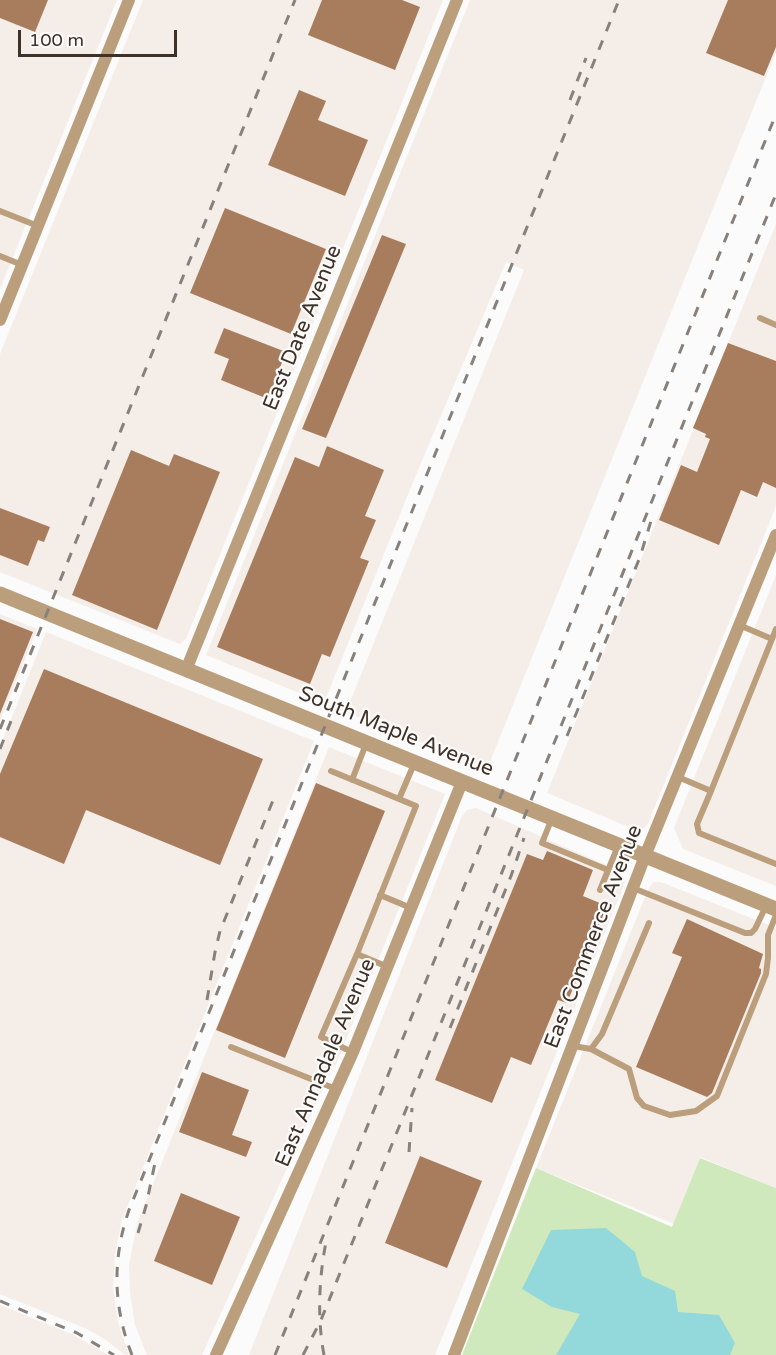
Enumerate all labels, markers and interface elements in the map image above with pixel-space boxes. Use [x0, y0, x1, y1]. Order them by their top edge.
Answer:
scale bar [21, 18, 180, 56]
text: 100 m [29, 29, 84, 51]
street label: East Date Avenue [258, 242, 348, 414]
street label: South Maple Avenue [295, 681, 497, 783]
street label: East Commerce Avenue [540, 822, 648, 1052]
street label: East Annadale Avenue [271, 955, 381, 1171]

